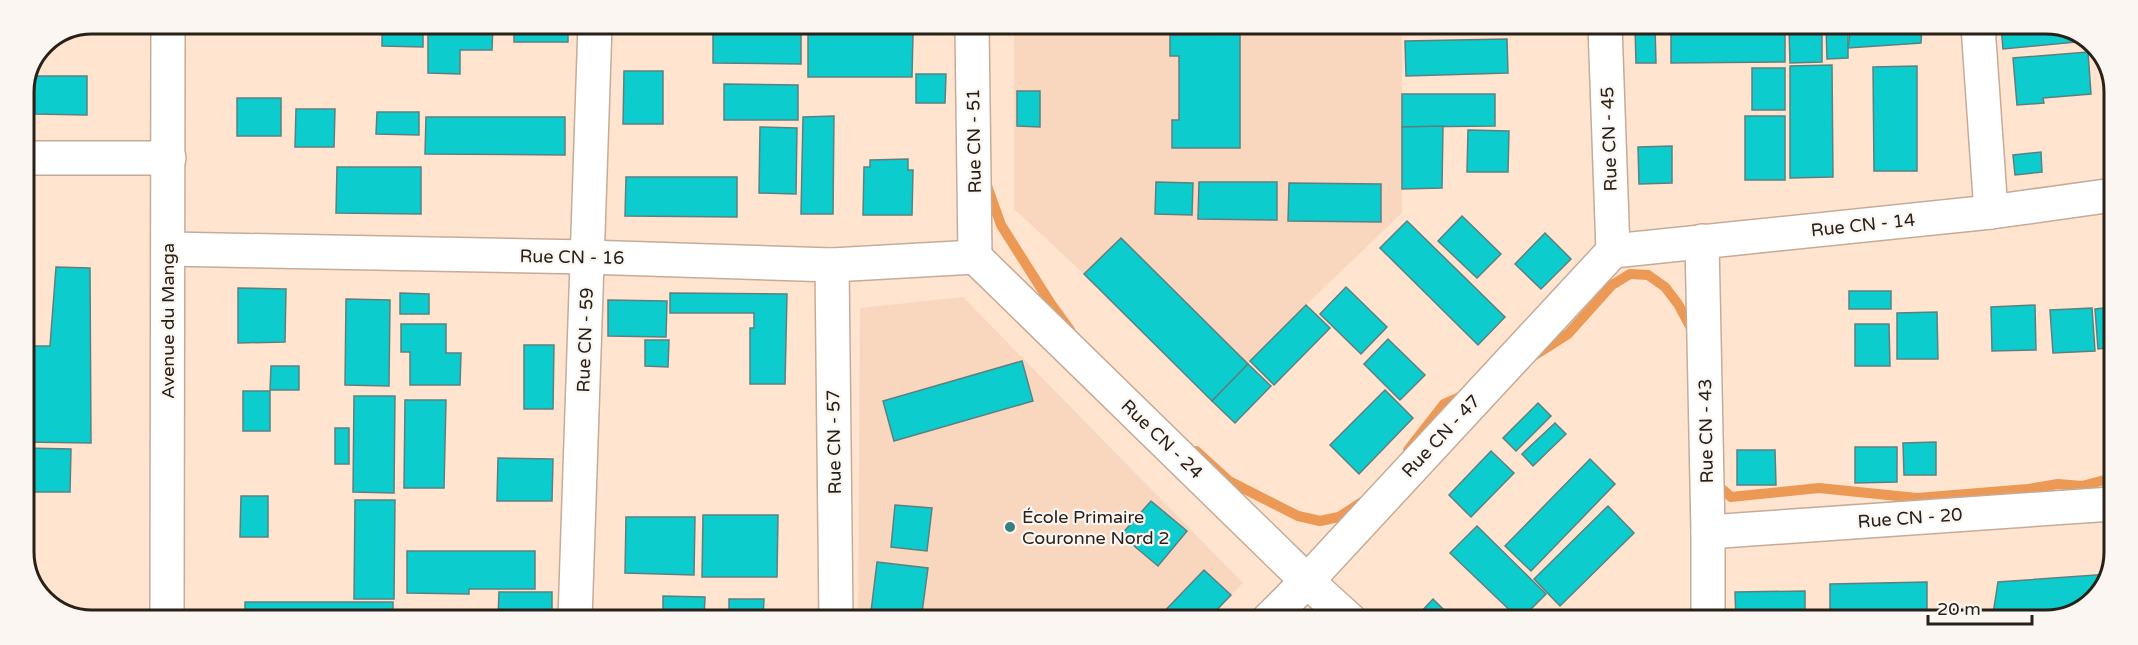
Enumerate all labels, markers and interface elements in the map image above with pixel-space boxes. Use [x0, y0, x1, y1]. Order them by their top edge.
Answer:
street label: Rue CN - 45 [1596, 86, 1622, 192]
street label: Rue CN - 51 [962, 88, 986, 194]
street label: Rue CN - 14 [1810, 209, 1916, 241]
street label: Avenue du Manga [157, 243, 179, 399]
street label: Rue CN - 16 [519, 245, 625, 269]
street label: Rue CN - 59 [572, 287, 598, 393]
street label: Rue CN - 43 [1694, 378, 1718, 484]
street label: Rue CN - 57 [822, 389, 846, 495]
street label: Rue CN - 47 [1397, 390, 1485, 482]
street label: Rue CN - 24 [1117, 395, 1207, 483]
street label: Rue CN - 20 [1857, 503, 1963, 533]
place label: École Primaire Couronne Nord 2 [1022, 506, 1170, 549]
marker: École Primaire Couronne Nord 2 [1003, 520, 1017, 534]
scale bar [1928, 588, 2032, 626]
text: 20 m [1937, 598, 1981, 620]

